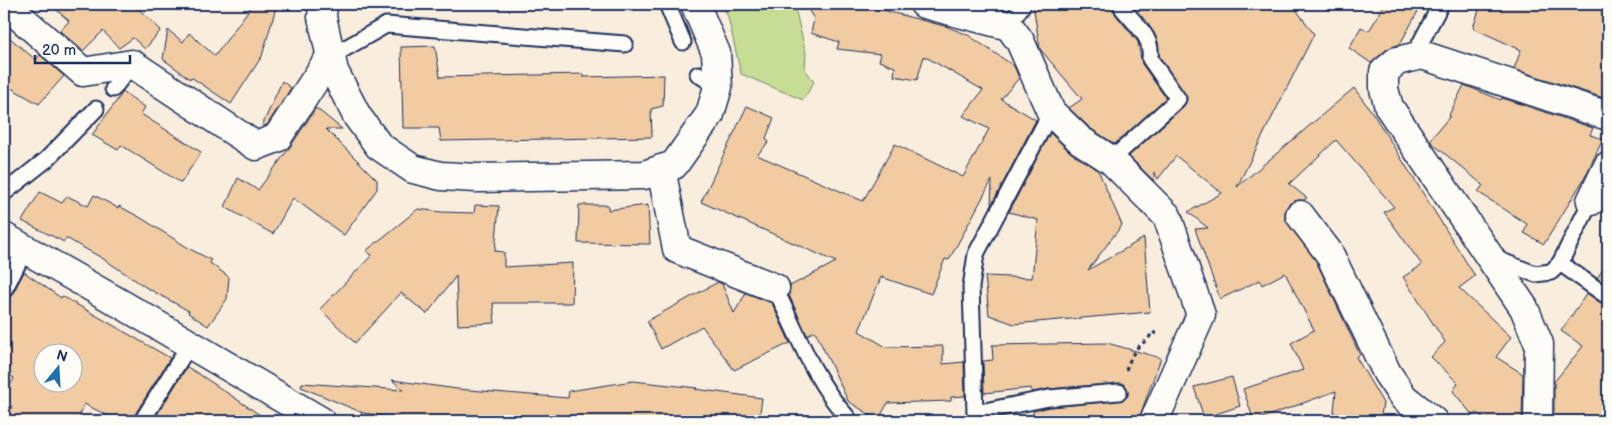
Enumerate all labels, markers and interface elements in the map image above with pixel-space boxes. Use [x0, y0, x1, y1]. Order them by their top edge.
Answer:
scale bar [35, 32, 130, 64]
text: 20 m [42, 41, 76, 60]
north arrow [32, 342, 82, 392]
text: N [54, 346, 69, 366]

